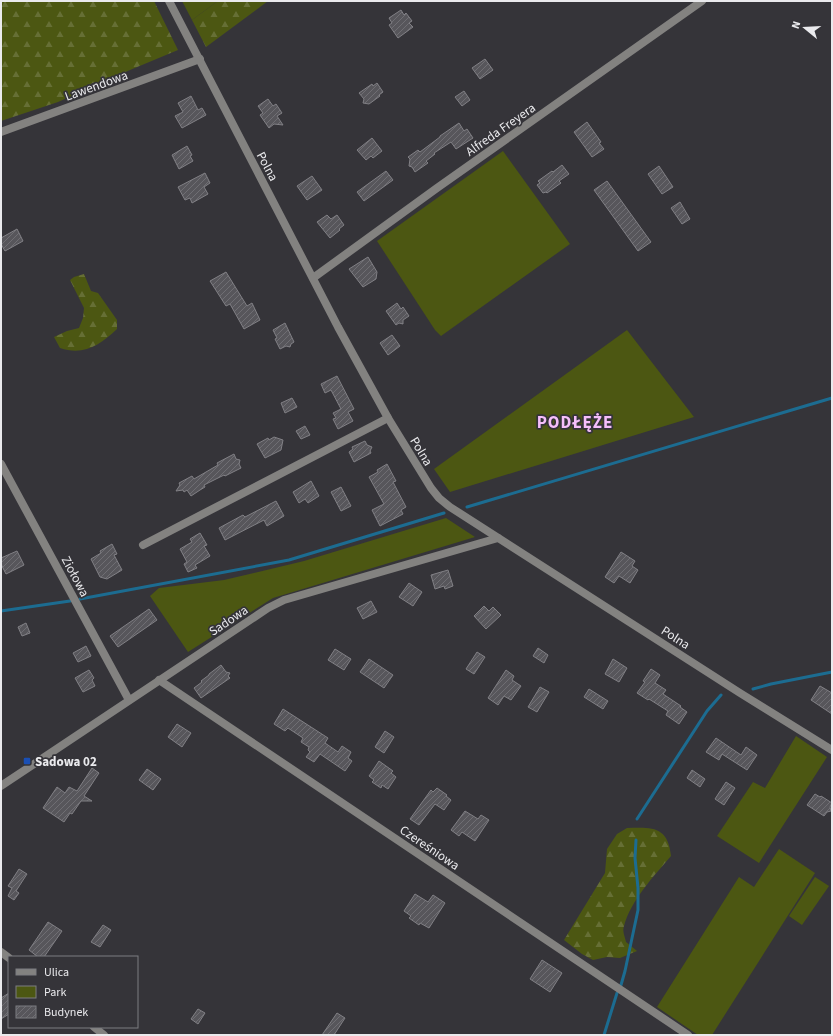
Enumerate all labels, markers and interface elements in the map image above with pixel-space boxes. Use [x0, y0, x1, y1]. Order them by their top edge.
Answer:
north arrow [785, 8, 825, 48]
text: N [788, 19, 804, 31]
street label: Lawendowa [62, 66, 130, 106]
street label: Alfreda Freyera [462, 99, 539, 161]
street label: Polna [252, 149, 282, 184]
district label: PODŁĘŻE [537, 411, 613, 435]
street label: Polna [405, 434, 437, 469]
street label: Ziołowa [57, 553, 93, 600]
street label: Sadowa [206, 601, 252, 640]
street label: Polna [658, 622, 693, 654]
place label: Sadowa 02 [35, 753, 97, 771]
marker: Sadowa 02 [22, 756, 32, 766]
street label: Czereśniowa [396, 821, 463, 874]
legend [8, 956, 138, 1028]
text: Ulica [44, 964, 69, 981]
text: Park [44, 984, 66, 1001]
text: Budynek [44, 1004, 88, 1021]

